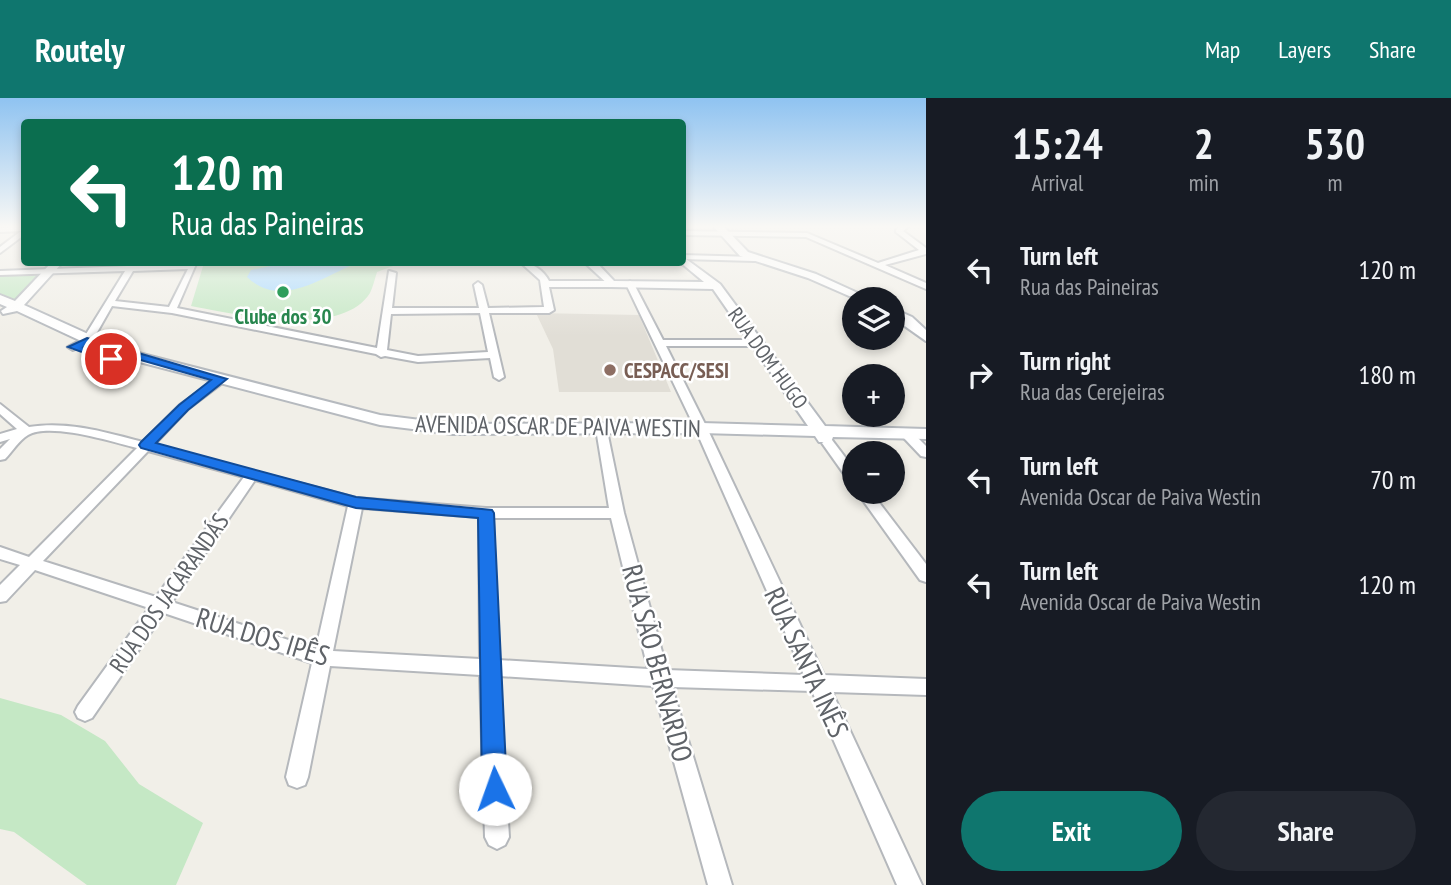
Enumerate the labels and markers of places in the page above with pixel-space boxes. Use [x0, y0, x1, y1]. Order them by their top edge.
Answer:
marker: Clube dos 30 [275, 284, 291, 300]
place label: Clube dos 30 [234, 303, 332, 330]
pin [81, 329, 141, 389]
place label: CESPACC/SESI [624, 357, 729, 384]
marker: CESPACC/SESI [602, 362, 618, 378]

